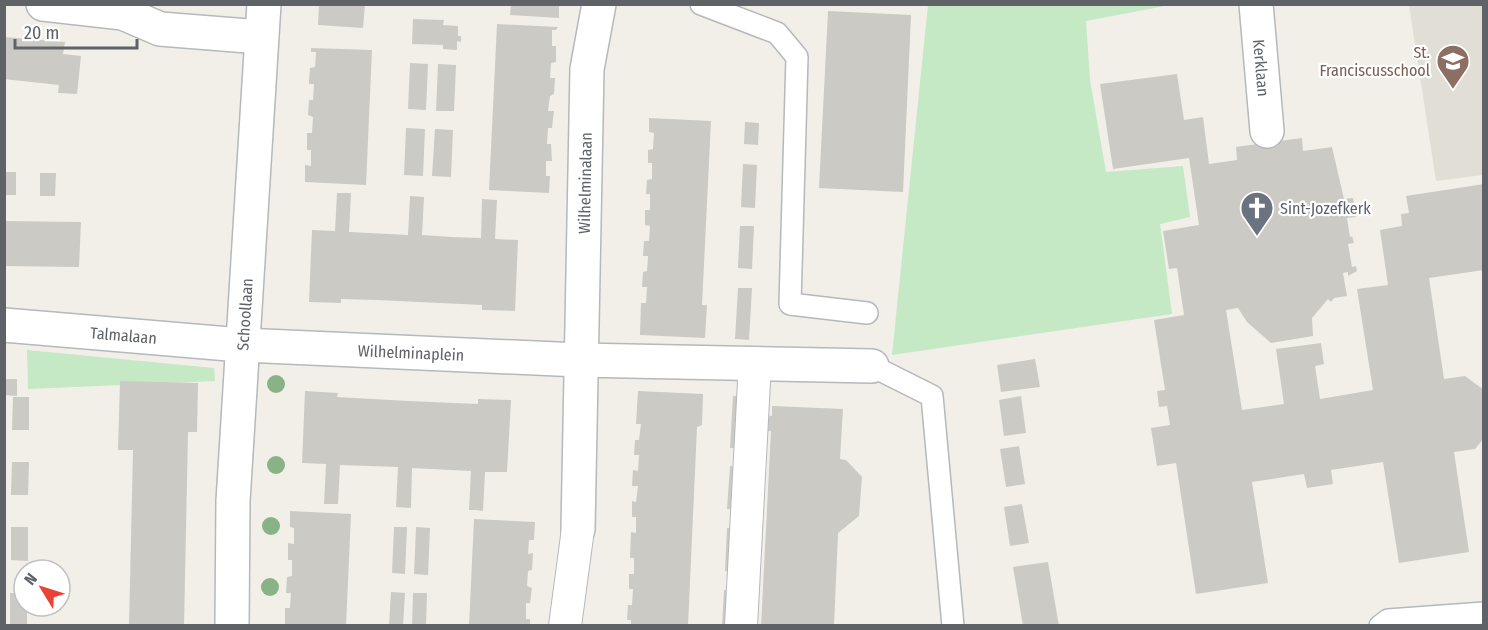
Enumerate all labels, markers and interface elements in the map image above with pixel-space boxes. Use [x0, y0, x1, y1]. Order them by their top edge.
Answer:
scale bar [15, 12, 136, 50]
text: 20 m [24, 22, 59, 44]
street label: Kerklaan [1249, 38, 1273, 97]
place label: St. Franciscusschool [1320, 43, 1430, 80]
school or university icon: St. Franciscusschool [1435, 43, 1471, 90]
street label: Wilhelminalaan [575, 132, 596, 234]
church icon: Sint-Jozefkerk [1239, 190, 1275, 237]
place label: Sint-Jozefkerk [1280, 199, 1371, 218]
street label: Schoollaan [233, 278, 257, 351]
street label: Talmalaan [89, 323, 158, 348]
street label: Wilhelminaplein [357, 341, 465, 365]
north arrow [12, 558, 72, 618]
text: N [20, 569, 41, 589]

